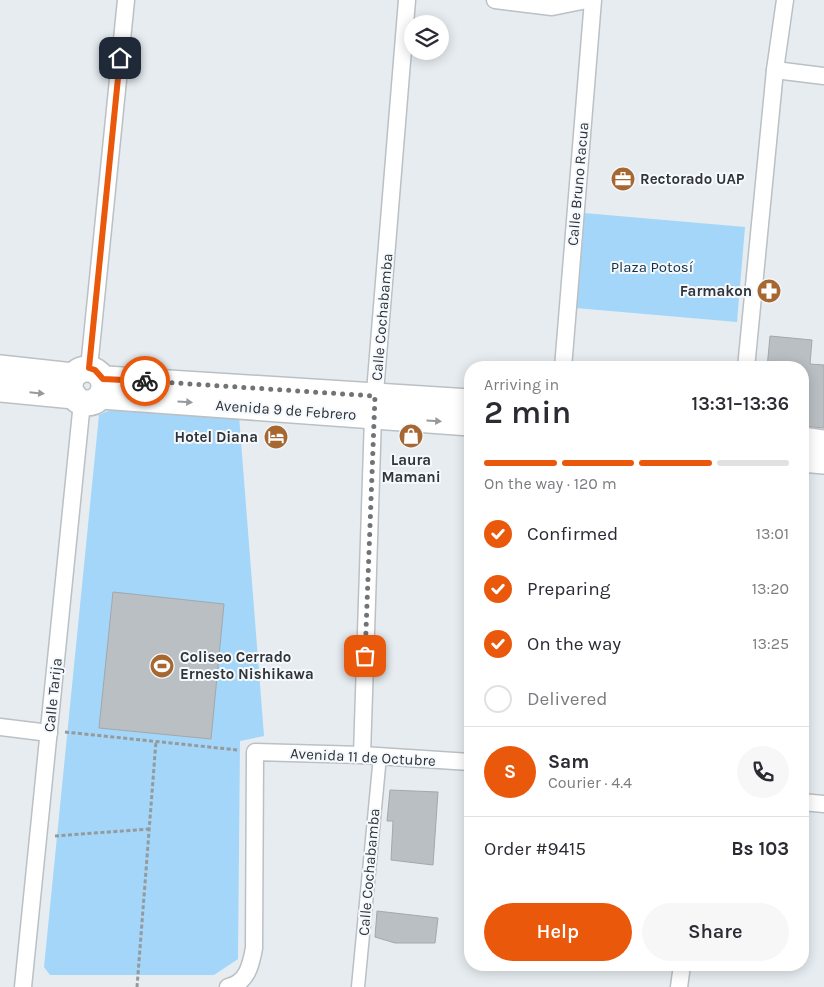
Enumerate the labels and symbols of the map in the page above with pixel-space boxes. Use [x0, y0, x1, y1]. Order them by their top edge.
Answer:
pin [99, 37, 141, 79]
street label: Calle Bruno Racua [564, 121, 592, 247]
office icon: Rectorado UAP [610, 166, 636, 192]
place label: Rectorado UAP [640, 170, 745, 188]
street label: Calle Cochabamba [367, 253, 397, 381]
park label: Plaza Potosí [611, 258, 694, 276]
pharmacy icon: Farmakon [756, 278, 782, 304]
place label: Farmakon [680, 282, 752, 300]
courier [120, 356, 170, 406]
one-way arrow [29, 389, 45, 397]
street label: Avenida 9 de Febrero [215, 396, 357, 424]
one-way arrow [177, 398, 193, 406]
one-way arrow [426, 417, 442, 425]
shop icon: Laura Mamani [398, 423, 424, 449]
hotel icon: Hotel Diana [263, 424, 289, 450]
place label: Hotel Diana [175, 428, 258, 446]
place label: Laura Mamani [381, 451, 441, 486]
pin [344, 635, 386, 677]
place label: Coliseo Cerrado Ernesto Nishikawa [180, 648, 314, 683]
sports icon: Coliseo Cerrado Ernesto Nishikawa [149, 653, 175, 679]
street label: Calle Tarija [40, 657, 66, 733]
street label: Avenida 11 de Octubre [290, 744, 436, 770]
street label: Calle Cochabamba [354, 808, 384, 936]

